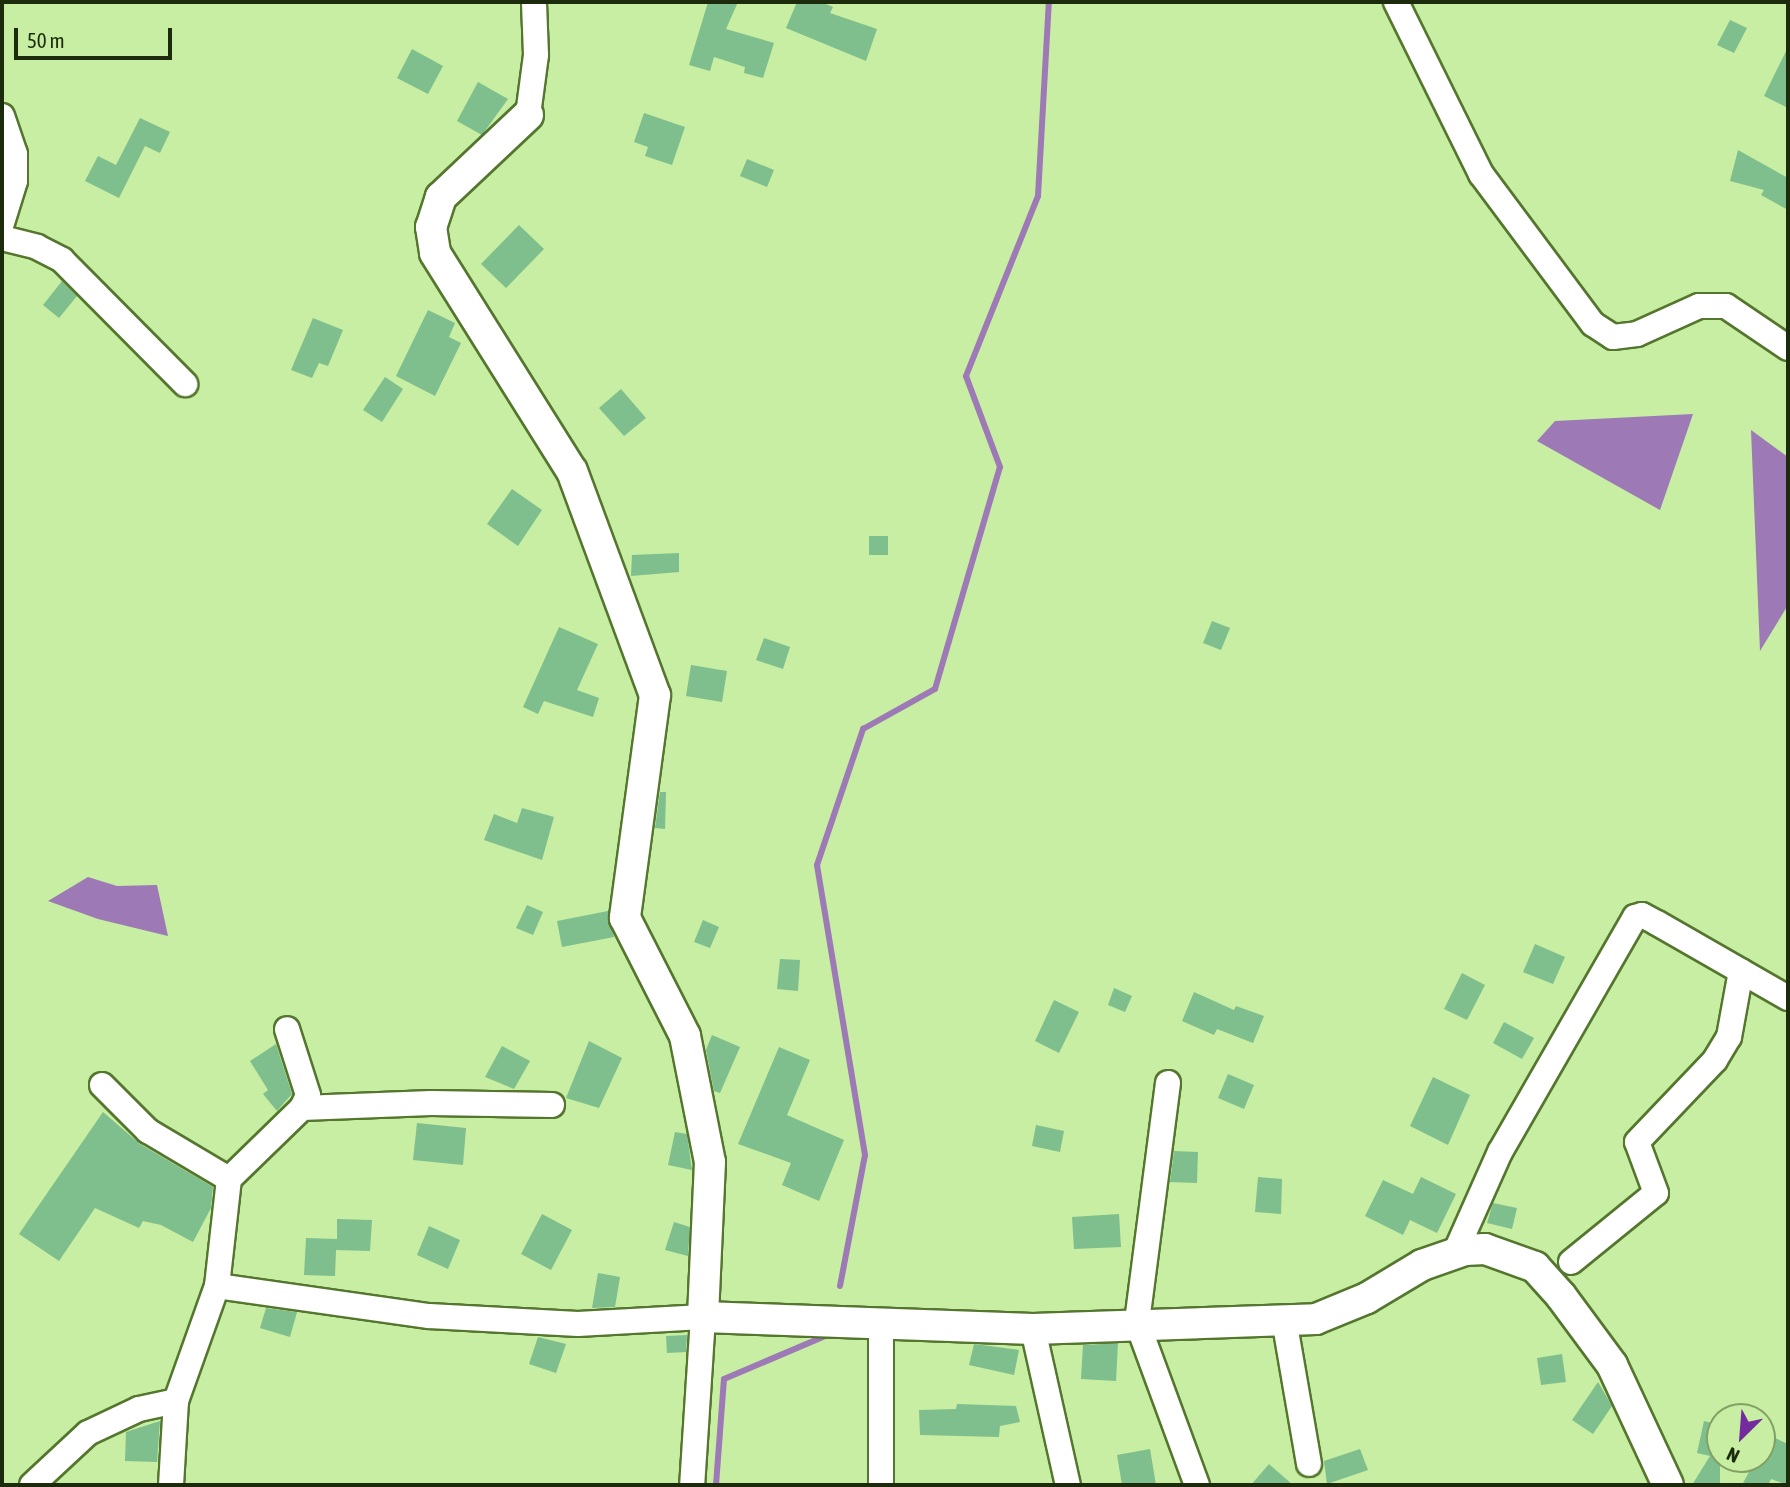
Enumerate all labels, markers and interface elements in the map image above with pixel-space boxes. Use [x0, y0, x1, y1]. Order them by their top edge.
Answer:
scale bar [18, 14, 175, 58]
text: 50 m [27, 28, 65, 52]
north arrow [1706, 1403, 1776, 1473]
text: N [1723, 1443, 1743, 1468]

